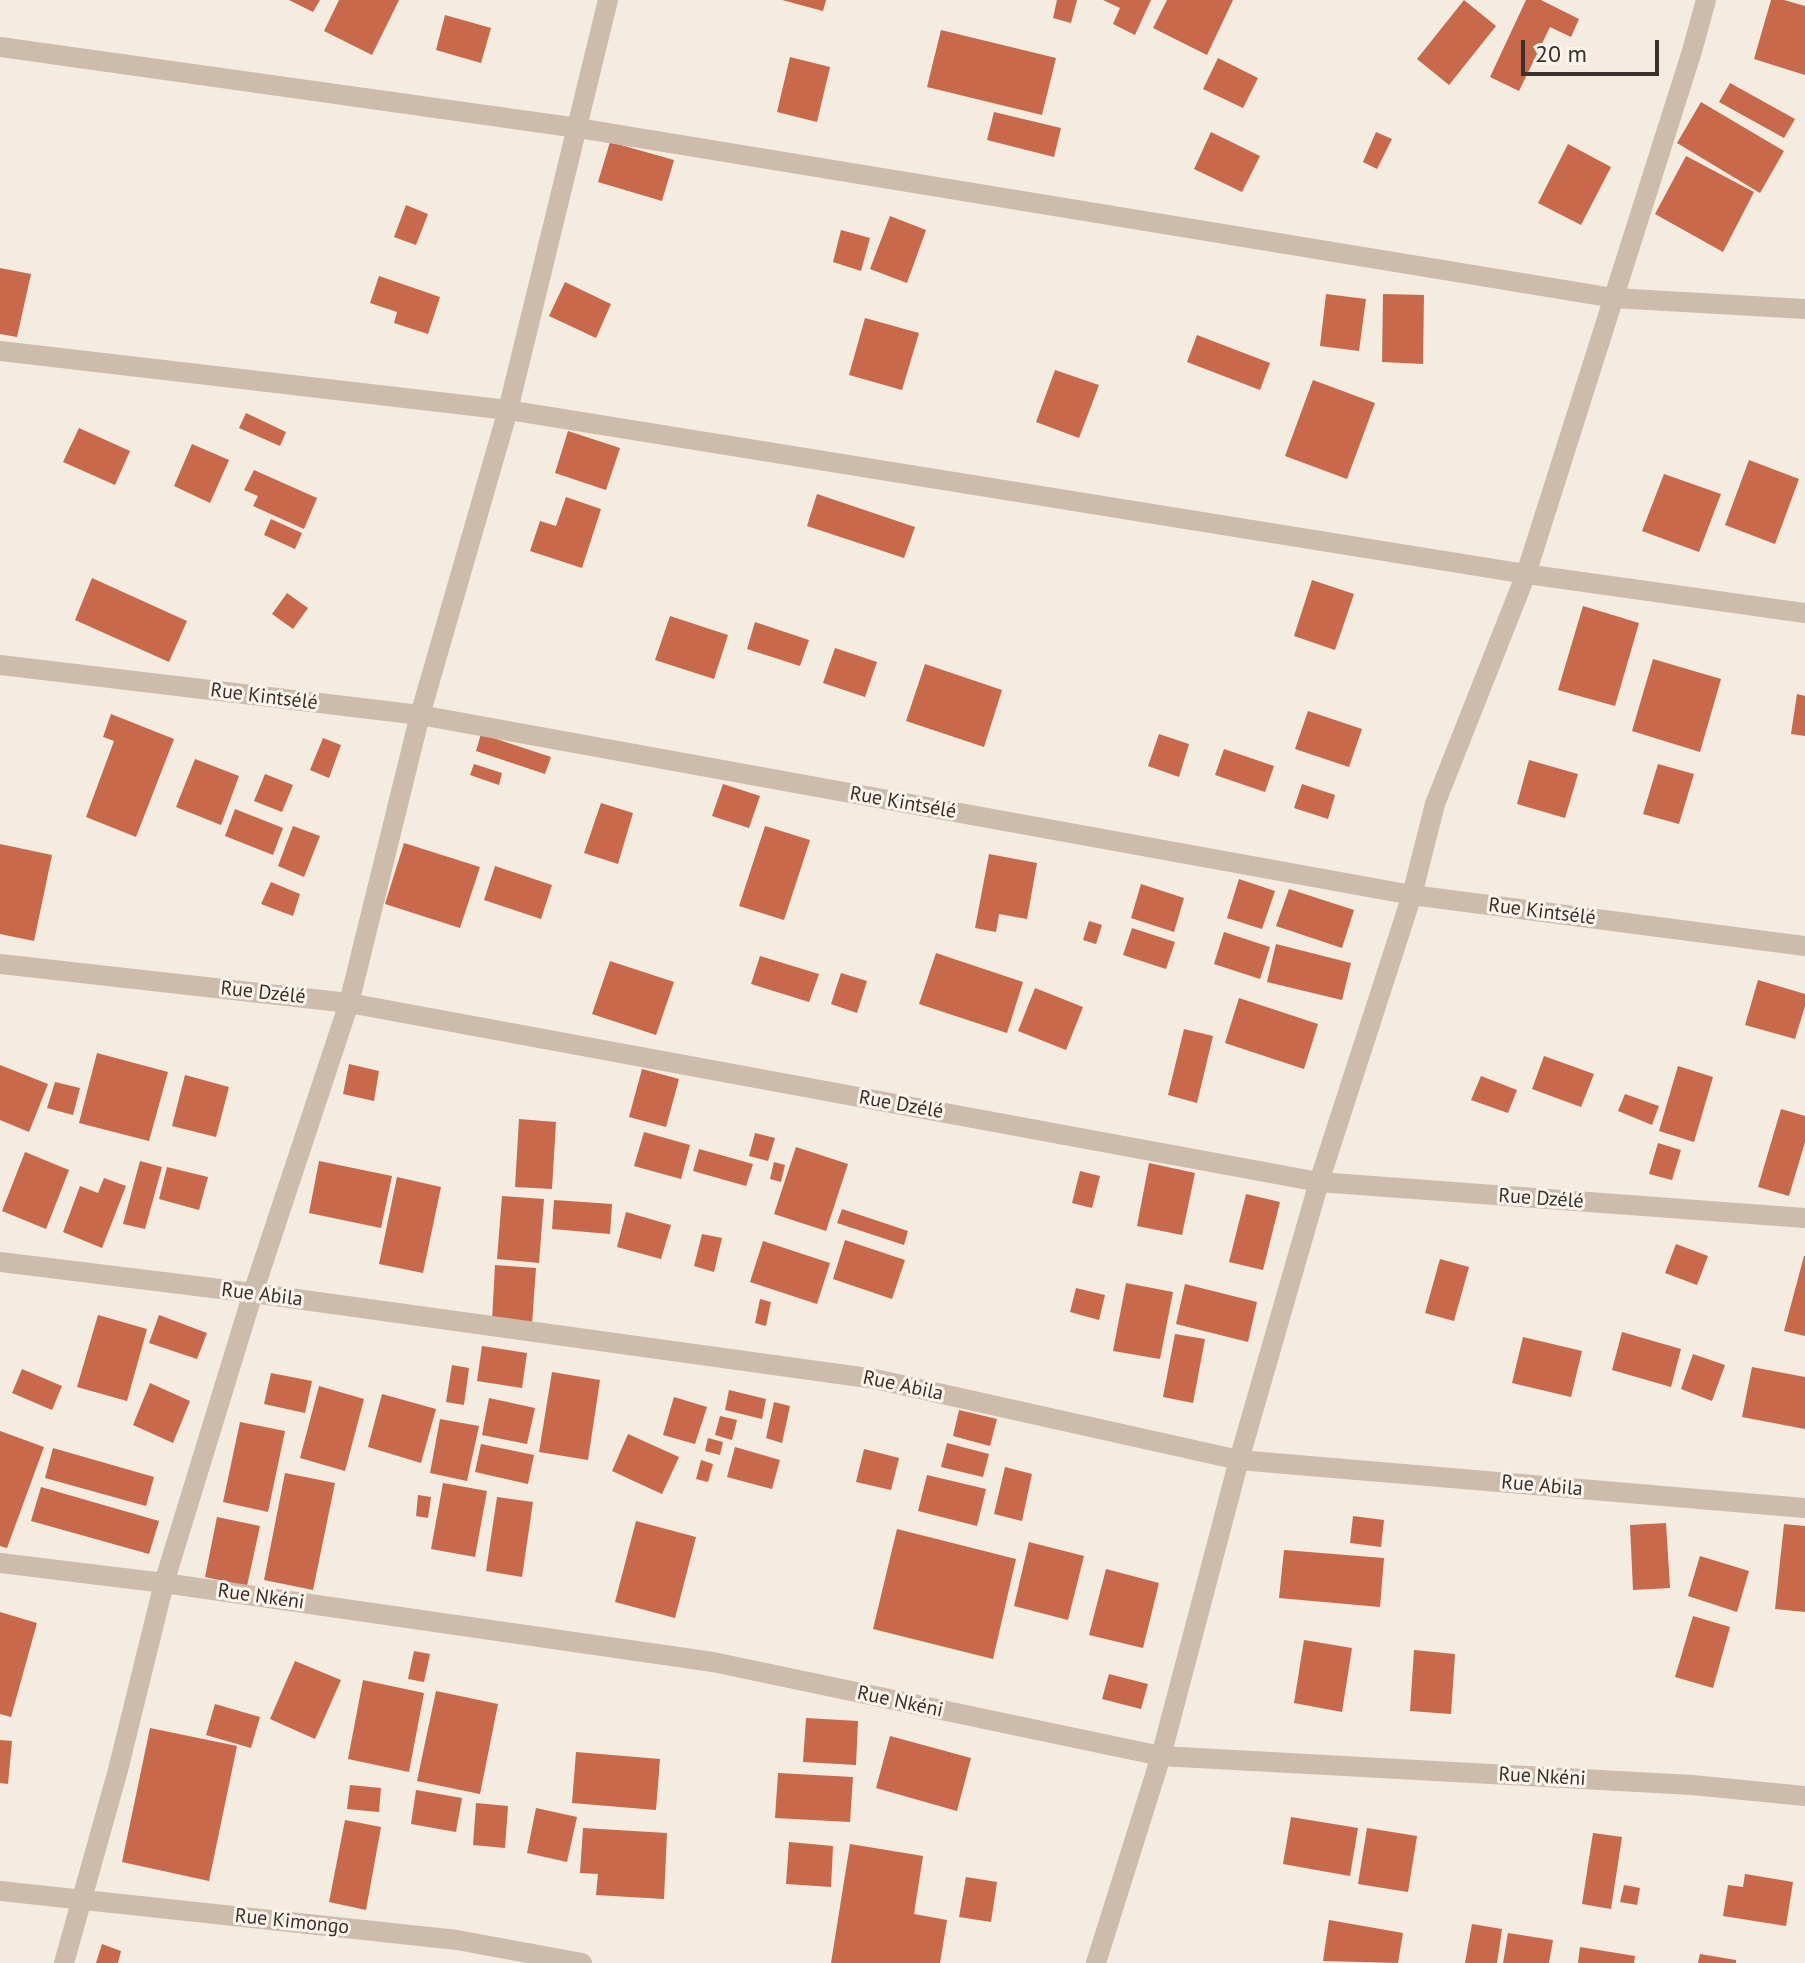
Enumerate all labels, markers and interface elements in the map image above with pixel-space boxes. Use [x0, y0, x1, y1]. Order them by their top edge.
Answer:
scale bar [1525, 24, 1663, 74]
text: 20 m [1535, 38, 1587, 69]
street label: Rue Kintsélé [209, 679, 319, 715]
street label: Rue Kintsélé [848, 782, 958, 824]
street label: Rue Kintsélé [1487, 894, 1597, 930]
street label: Rue Dzélé [219, 977, 307, 1009]
street label: Rue Dzélé [857, 1086, 945, 1124]
street label: Rue Dzélé [1498, 1184, 1584, 1214]
street label: Rue Abila [220, 1278, 304, 1312]
street label: Rue Abila [861, 1366, 945, 1406]
street label: Rue Abila [1500, 1470, 1584, 1502]
street label: Rue Nkéni [216, 1579, 306, 1615]
street label: Rue Nkéni [855, 1681, 945, 1723]
street label: Rue Nkéni [1498, 1763, 1586, 1791]
street label: Rue Kimongo [234, 1904, 350, 1940]

